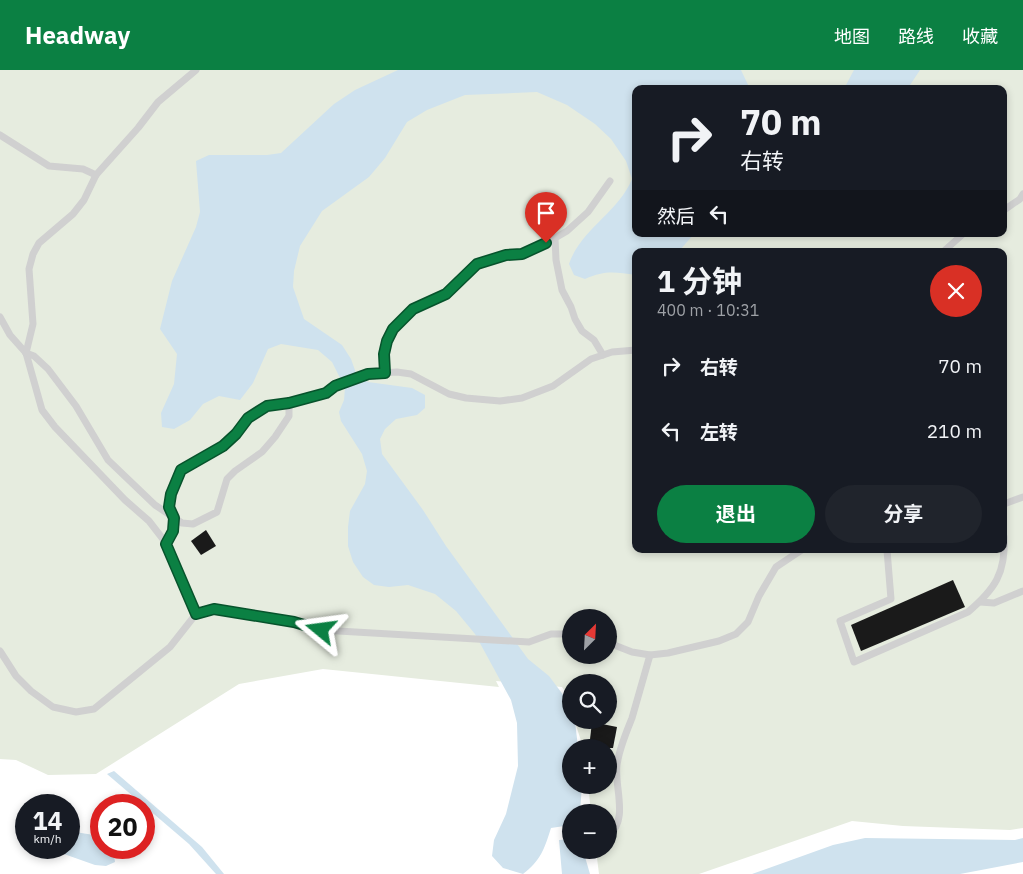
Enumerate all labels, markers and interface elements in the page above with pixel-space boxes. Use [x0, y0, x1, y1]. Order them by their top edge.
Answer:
text: Headway [25, 19, 130, 51]
text: 地图 [834, 25, 870, 48]
text: 路线 [898, 25, 934, 48]
text: 收藏 [962, 25, 998, 48]
text: 70 m [740, 99, 822, 145]
icon: right [657, 105, 722, 170]
text: 右转 [740, 146, 784, 175]
pin [525, 192, 567, 243]
icon: arrive [532, 199, 560, 227]
icon: left [705, 200, 733, 228]
text: 然后 [657, 204, 695, 228]
text: 1 分钟 [657, 261, 742, 300]
button: close [930, 265, 982, 317]
text: 400 m · 10:31 [657, 300, 759, 320]
icon: right [657, 352, 685, 380]
text: 70 m [938, 354, 982, 378]
text: 右转 [700, 355, 738, 379]
icon: left [657, 417, 685, 445]
text: 210 m [927, 419, 982, 443]
text: 左转 [700, 420, 738, 444]
button: 退出 [657, 485, 815, 543]
button: 分享 [825, 485, 982, 543]
position arrow [294, 603, 346, 655]
north arrow [562, 609, 618, 664]
map controls [562, 609, 617, 859]
button: search [562, 674, 617, 729]
button: + [562, 739, 617, 794]
speed limit sign: 20 [90, 794, 155, 859]
text: 14 [32, 804, 63, 837]
button: − [562, 804, 617, 859]
text: km/h [33, 831, 62, 846]

